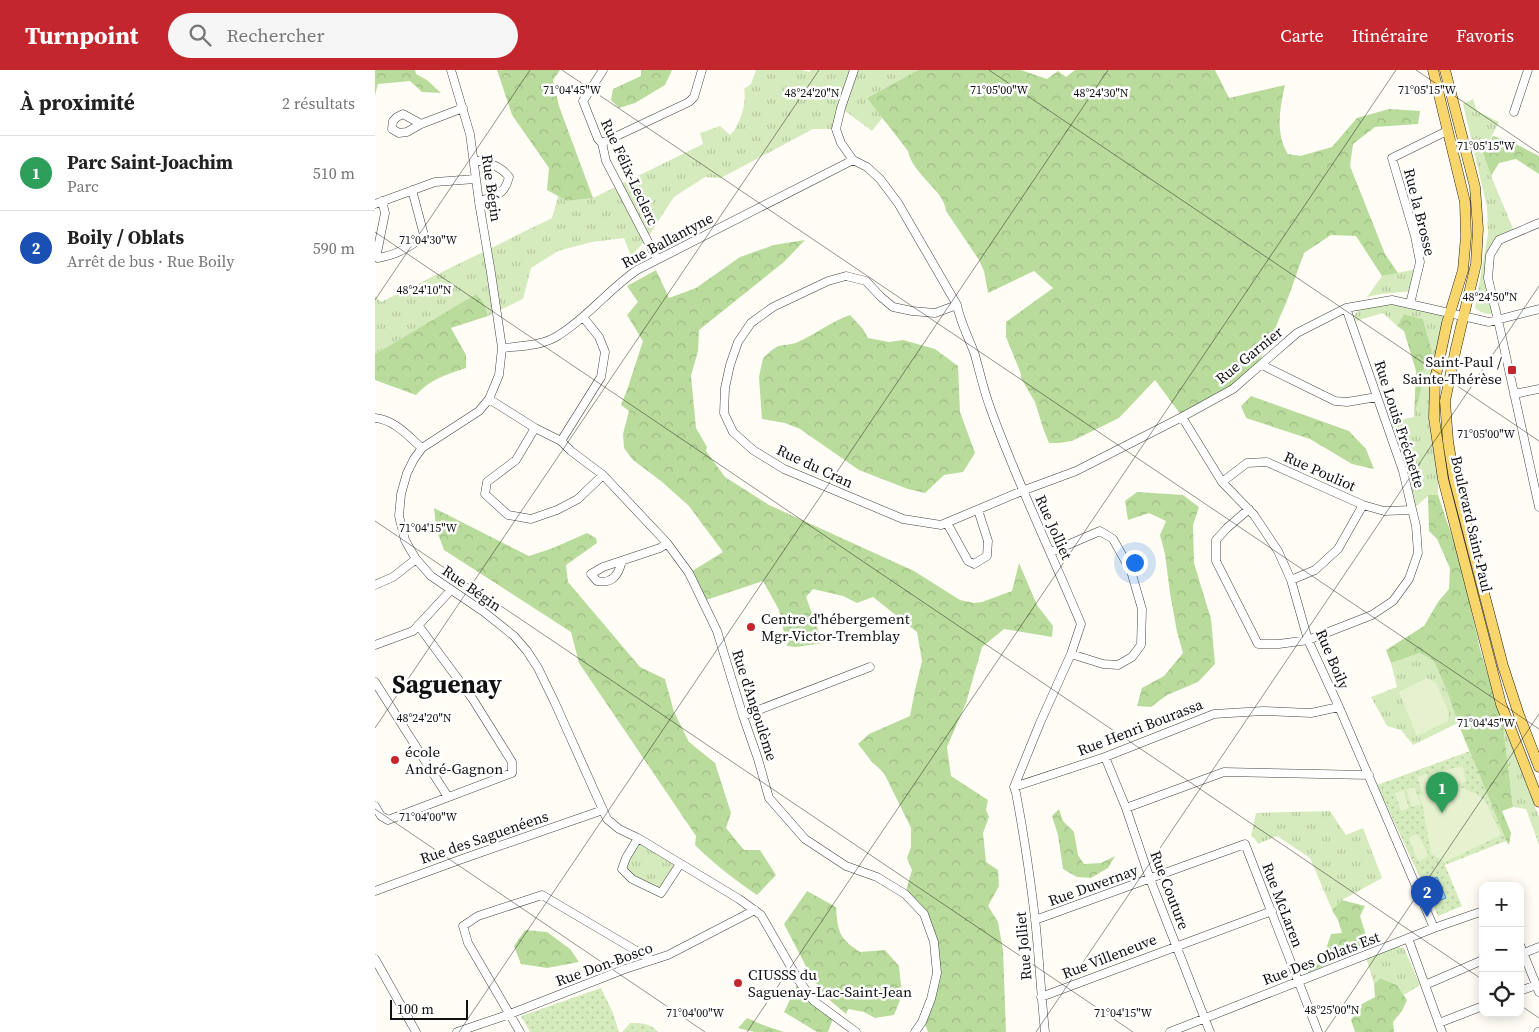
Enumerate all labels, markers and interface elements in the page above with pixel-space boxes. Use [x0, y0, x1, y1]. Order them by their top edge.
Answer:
search box [168, 13, 518, 58]
text: Turnpoint [25, 19, 138, 52]
icon: search [186, 21, 214, 49]
text: Rechercher [226, 22, 325, 48]
text: Carte [1280, 23, 1324, 48]
text: Itinéraire [1352, 23, 1428, 48]
text: Favoris [1456, 23, 1514, 48]
text: 71°04'45"W [543, 82, 601, 98]
text: 71°05'00"W [970, 82, 1028, 98]
text: 71°05'15"W [1398, 82, 1456, 98]
text: 48°24'20"N [784, 85, 840, 101]
text: 48°24'30"N [1073, 85, 1129, 101]
text: À proximité [20, 88, 135, 117]
text: 2 résultats [282, 92, 355, 114]
street label: Rue Félix-Leclerc [596, 115, 664, 229]
text: 71°05'15"W [1457, 138, 1515, 154]
text: Parc Saint-Joachim [67, 149, 233, 175]
street label: Rue Bégin [477, 153, 507, 223]
text: 1 [32, 162, 40, 184]
text: 510 m [313, 162, 355, 184]
street label: Rue la Brosse [1399, 166, 1441, 258]
text: Parc [67, 175, 99, 197]
street label: Rue Ballantyne [617, 207, 717, 273]
text: Boily / Oblats [67, 224, 184, 250]
text: 71°04'30"W [399, 232, 457, 248]
text: 2 [32, 237, 40, 259]
text: 590 m [313, 237, 355, 259]
text: Arrêt de bus · Rue Boily [67, 250, 234, 272]
text: 48°24'10"N [396, 282, 452, 298]
text: 48°24'50"N [1462, 289, 1518, 305]
street label: Rue Garnier [1211, 321, 1288, 389]
place label: Saint-Paul / Sainte-Thérèse [1403, 351, 1502, 389]
street label: Rue Louis Fréchette [1369, 357, 1431, 491]
marker: Saint-Paul / Sainte-Thérèse [1506, 364, 1518, 376]
text: 71°05'00"W [1457, 426, 1515, 442]
street label: Rue du Cran [773, 439, 857, 493]
street label: Rue Pouliot [1281, 446, 1359, 496]
street label: Boulevard Saint-Paul [1446, 454, 1498, 595]
street label: Rue Jolliet [1030, 491, 1078, 563]
text: 71°04'15"W [399, 520, 457, 536]
your location [1122, 550, 1148, 576]
street label: Rue Bégin [438, 560, 506, 616]
place label: Centre d'hébergement Mgr-Victor-Tremblay [761, 608, 910, 646]
marker: Centre d'hébergement Mgr-Victor-Tremblay [745, 621, 757, 633]
street label: Rue Boily [1311, 626, 1355, 693]
street label: Rue d'Angoulème [727, 647, 783, 764]
district label: Saguenay [392, 667, 503, 701]
street label: Rue Henri Bourassa [1074, 693, 1206, 761]
text: 48°24'20"N [396, 710, 452, 726]
text: 71°04'45"W [1457, 715, 1515, 731]
place label: école André-Gagnon [405, 741, 503, 779]
marker: école André-Gagnon [389, 754, 401, 766]
pin: 1 [1426, 772, 1458, 813]
street label: Rue des Saguenéens [417, 805, 551, 869]
text: 71°04'00"W [399, 809, 457, 825]
street label: Rue Couture [1145, 847, 1195, 933]
street label: Rue Duvernay [1045, 859, 1141, 911]
street label: Rue McLaren [1257, 860, 1309, 950]
pin: 2 [1411, 876, 1443, 917]
map controls [1479, 882, 1524, 1017]
button: + [1479, 882, 1524, 927]
street label: Rue Jolliet [1010, 911, 1036, 981]
street label: Rue Des Oblats Est [1259, 926, 1383, 990]
button: − [1479, 927, 1524, 972]
street label: Rue Villeneuve [1059, 928, 1160, 984]
street label: Rue Don-Bosco [553, 937, 655, 991]
place label: CIUSSS du Saguenay-Lac-Saint-Jean [748, 964, 912, 1002]
button: locate [1479, 972, 1524, 1017]
marker: CIUSSS du Saguenay-Lac-Saint-Jean [732, 977, 744, 989]
scale bar [390, 997, 467, 1020]
text: 100 m [397, 999, 434, 1019]
text: 48°25'00"N [1304, 1002, 1360, 1018]
text: 71°04'00"W [666, 1005, 724, 1021]
text: 71°04'15"W [1094, 1005, 1152, 1021]

